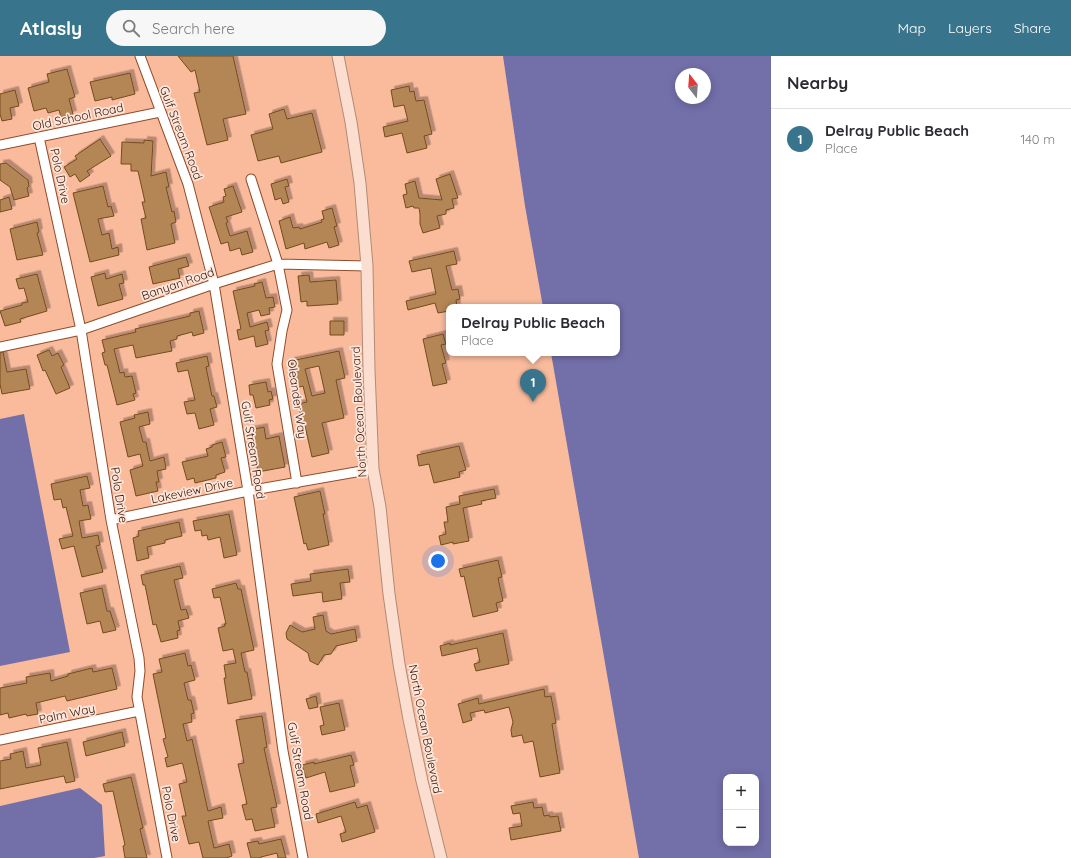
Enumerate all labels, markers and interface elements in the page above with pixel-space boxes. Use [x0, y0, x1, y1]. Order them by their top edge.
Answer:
search box [106, 10, 386, 46]
text: Atlasly [20, 16, 82, 40]
icon: search [120, 17, 142, 39]
text: Search here [152, 19, 235, 38]
text: Map [897, 19, 926, 37]
text: Layers [948, 19, 992, 37]
text: Share [1014, 19, 1051, 37]
north arrow [675, 68, 711, 104]
text: Nearby [787, 72, 848, 93]
street label: Gulf Stream Road [157, 84, 206, 182]
street label: Old School Road [31, 100, 125, 133]
text: Delray Public Beach [825, 121, 969, 140]
text: 1 [797, 131, 803, 147]
text: 140 m [1020, 131, 1055, 147]
text: Place [825, 140, 858, 156]
street label: Polo Drive [47, 147, 74, 205]
street label: Banyan Road [139, 264, 216, 303]
popup [446, 304, 620, 356]
text: Delray Public Beach [461, 313, 605, 332]
text: Place [461, 332, 494, 348]
street label: North Ocean Boulevard [348, 346, 369, 478]
street label: Oleander Way [284, 358, 311, 440]
pin: 1 [520, 369, 546, 402]
street label: Gulf Stream Road [238, 400, 269, 500]
street label: Polo Drive [108, 466, 131, 524]
street label: Lakeview Drive [150, 474, 234, 507]
your location [428, 551, 448, 571]
street label: North Ocean Boulevard [406, 663, 445, 795]
street label: Palm Way [37, 700, 96, 727]
street label: Gulf Stream Road [285, 721, 316, 821]
map controls [723, 774, 759, 846]
button: + [723, 774, 759, 810]
street label: Polo Drive [159, 785, 184, 843]
button: − [723, 810, 759, 846]

